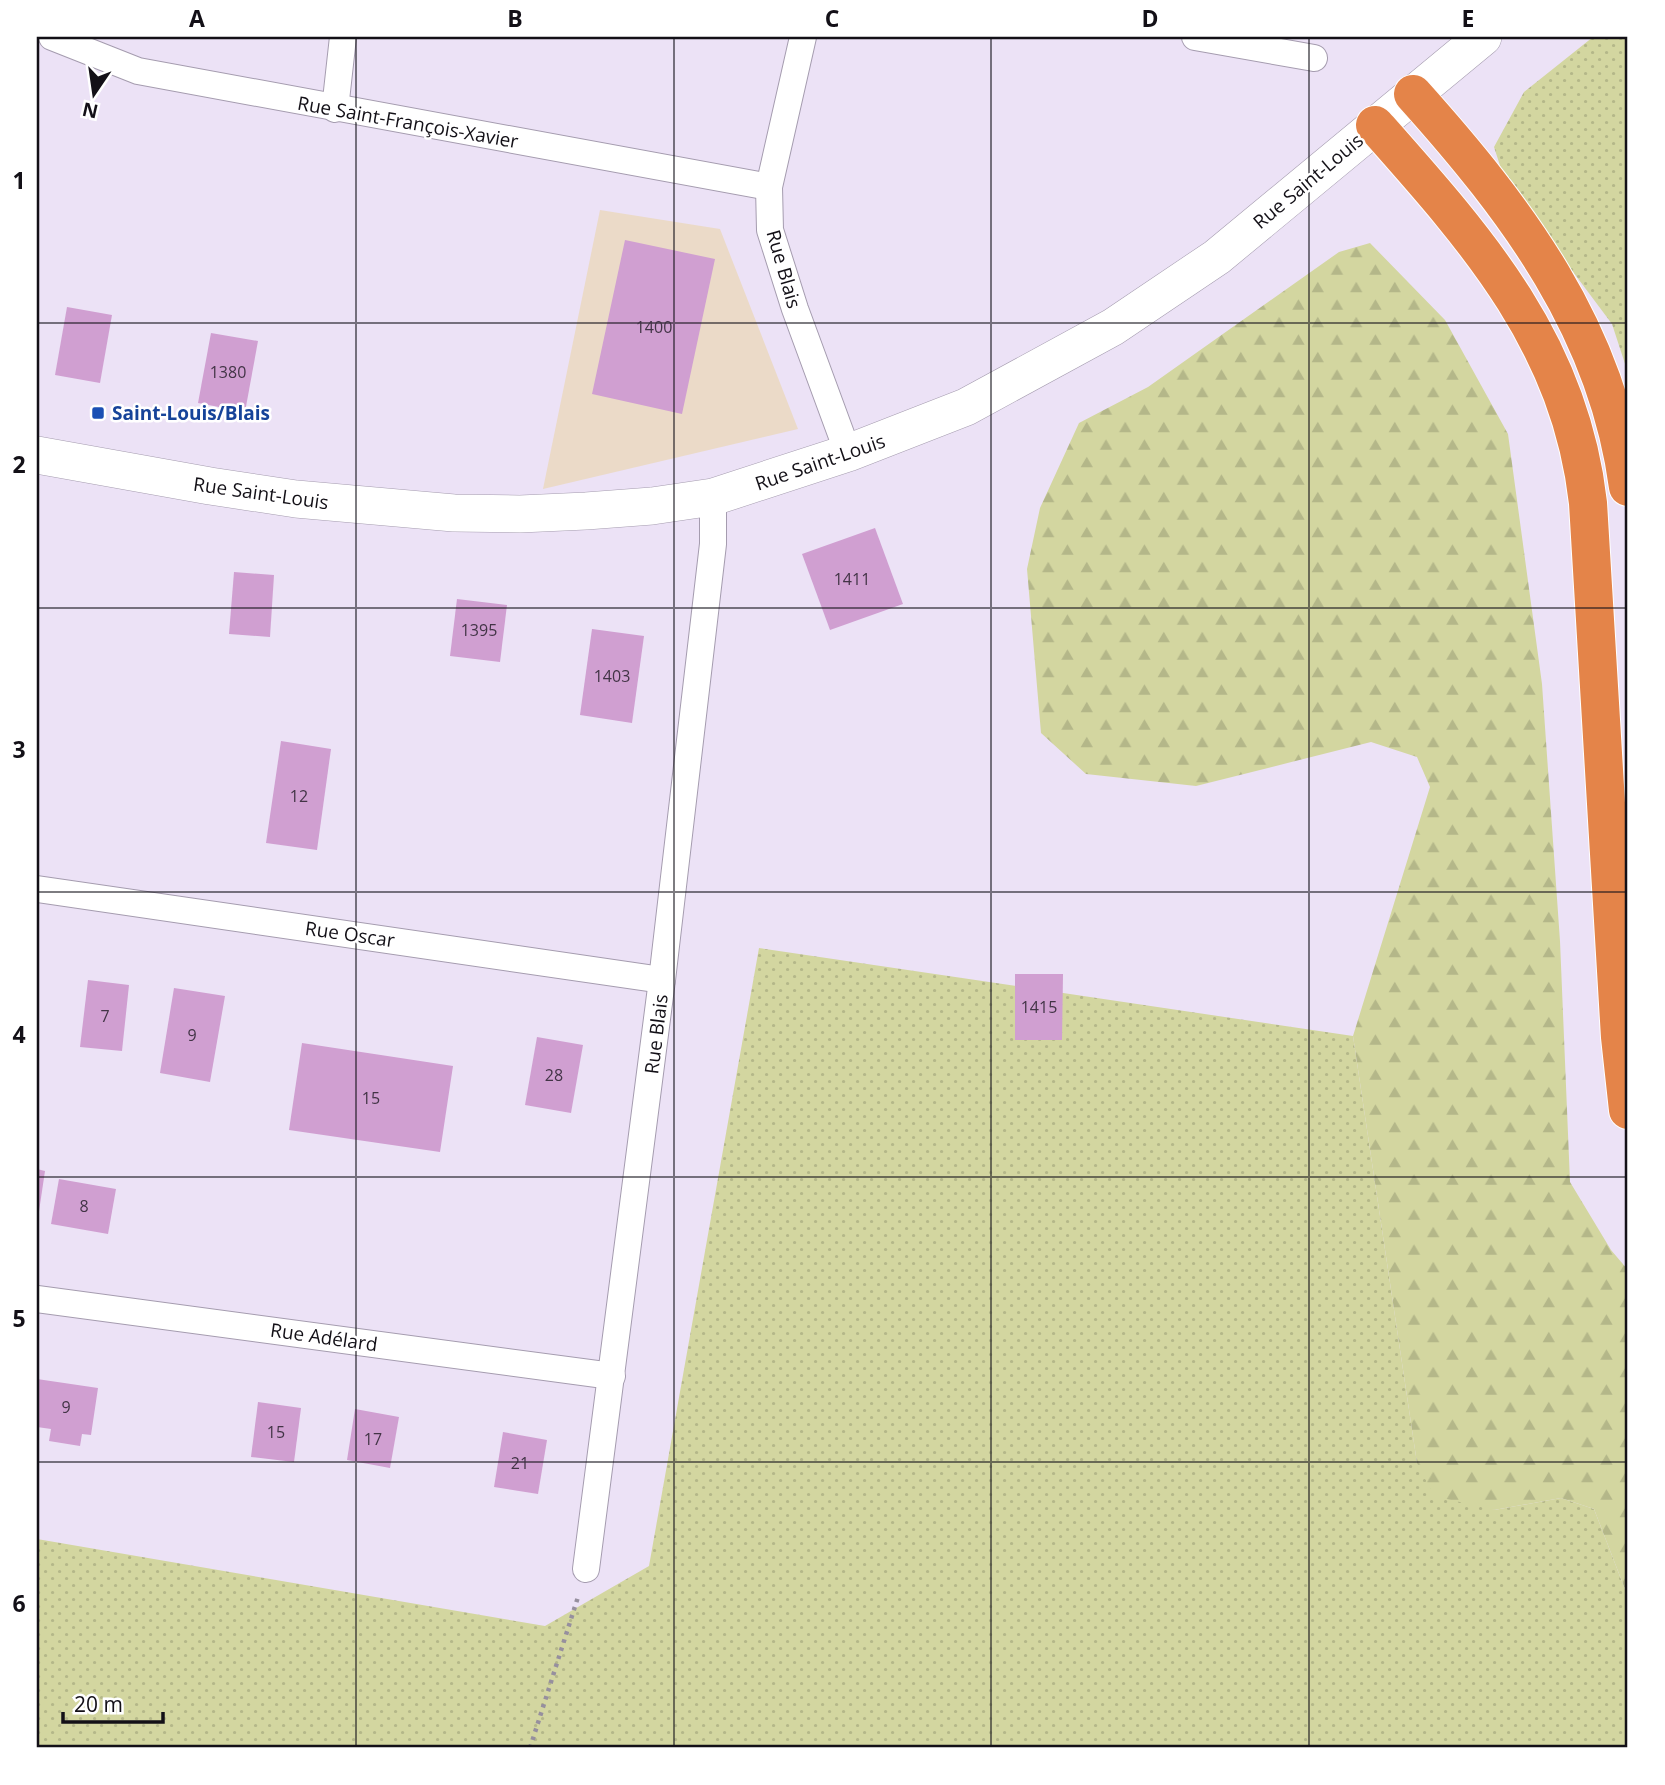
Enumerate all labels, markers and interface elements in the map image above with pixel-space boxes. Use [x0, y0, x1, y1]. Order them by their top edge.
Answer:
text: A [189, 2, 205, 34]
text: B [507, 2, 523, 34]
text: C [825, 2, 839, 34]
text: D [1141, 2, 1159, 34]
text: E [1462, 2, 1474, 34]
north arrow [60, 60, 130, 130]
street label: Rue Saint-François-Xavier [296, 90, 521, 154]
text: N [80, 96, 101, 125]
street label: Rue Saint-Louis [1247, 127, 1369, 235]
text: 1 [12, 164, 26, 196]
street label: Rue Blais [760, 227, 808, 311]
house number: 1400 [636, 316, 672, 338]
house number: 1380 [210, 361, 246, 383]
place label: Saint-Louis/Blais [112, 400, 270, 426]
marker: Saint-Louis/Blais [90, 405, 106, 421]
street label: Rue Saint-Louis [751, 428, 889, 496]
text: 2 [12, 448, 26, 480]
street label: Rue Saint-Louis [192, 471, 330, 515]
house number: 1411 [834, 568, 870, 590]
house number: 1395 [461, 619, 497, 641]
house number: 1403 [594, 665, 630, 687]
text: 3 [12, 733, 26, 765]
house number: 12 [290, 785, 308, 807]
street label: Rue Oscar [304, 915, 397, 953]
street label: Rue Blais [638, 992, 674, 1076]
house number: 1415 [1021, 996, 1057, 1018]
house number: 7 [100, 1005, 110, 1027]
text: 4 [12, 1018, 26, 1050]
house number: 9 [187, 1024, 197, 1046]
house number: 28 [545, 1064, 563, 1086]
house number: 15 [362, 1087, 380, 1109]
house number: 8 [79, 1195, 89, 1217]
text: 5 [12, 1302, 26, 1334]
street label: Rue Adélard [269, 1317, 379, 1357]
house number: 9 [61, 1396, 71, 1418]
house number: 15 [267, 1421, 285, 1443]
house number: 17 [364, 1428, 382, 1450]
house number: 21 [511, 1452, 529, 1474]
text: 6 [12, 1587, 26, 1619]
scale bar [63, 1680, 163, 1724]
text: 20 m [74, 1690, 123, 1718]

